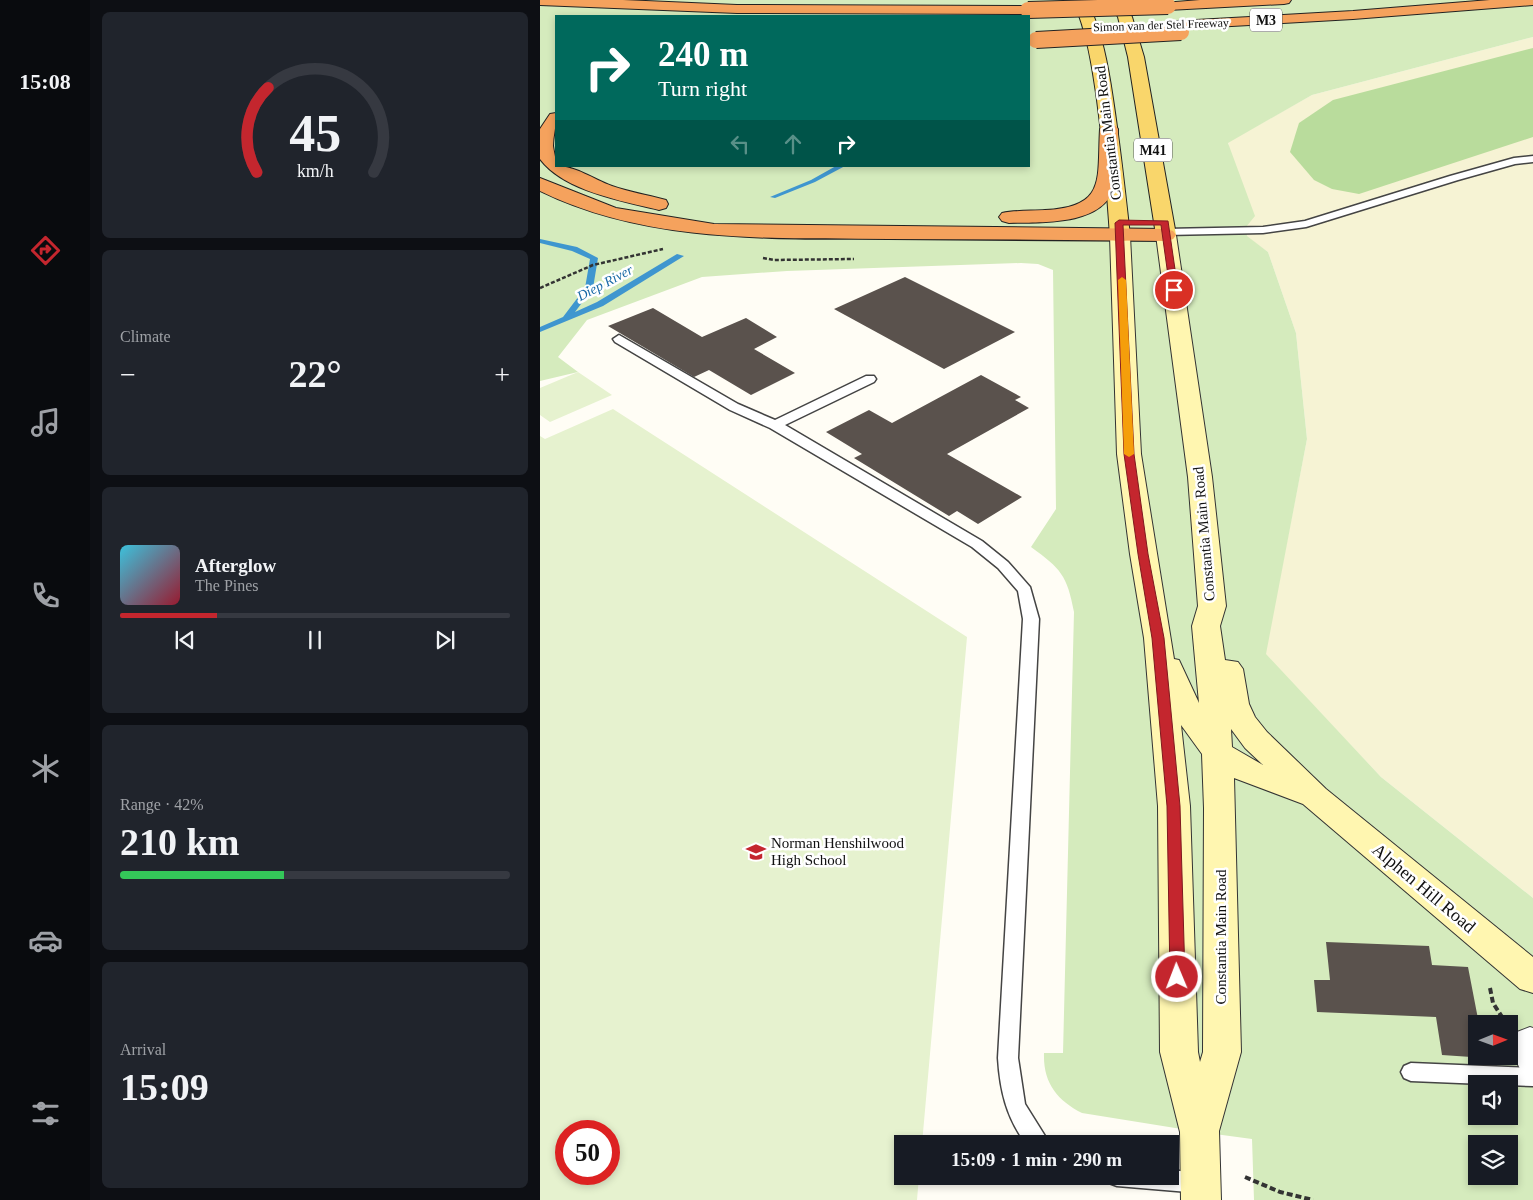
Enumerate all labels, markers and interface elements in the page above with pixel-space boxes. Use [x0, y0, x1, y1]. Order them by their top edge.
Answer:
road number: M3 [1250, 8, 1282, 32]
street label: Simon van der Stel Freeway [1093, 16, 1229, 34]
icon: right [575, 35, 640, 100]
text: 240 m [658, 35, 748, 74]
street label: Constantia Main Road [1092, 65, 1124, 201]
text: 15:08 [19, 69, 71, 94]
text: Turn right [658, 76, 747, 101]
text: 45 [289, 105, 341, 162]
icon: left [726, 130, 754, 158]
icon: ahead [779, 130, 807, 158]
icon: right [832, 130, 860, 158]
road number: M41 [1134, 138, 1172, 162]
text: km/h [297, 161, 333, 181]
icon: directions [28, 233, 63, 268]
water label: Diep River [574, 262, 636, 304]
pin [1153, 269, 1195, 311]
icon: arrive [1160, 276, 1188, 304]
text: Climate [120, 328, 171, 345]
text: 22° [288, 353, 342, 395]
text: − [120, 359, 136, 390]
text: + [494, 359, 510, 390]
icon: music [28, 405, 63, 440]
street label: Constantia Main Road [1190, 466, 1218, 602]
text: Afterglow [195, 555, 276, 576]
text: The Pines [195, 577, 259, 594]
icon: phone [28, 578, 63, 613]
icon: previous [171, 626, 199, 654]
icon: pause [301, 626, 329, 654]
icon: next [431, 626, 459, 654]
icon: climate [28, 751, 63, 786]
text: Range · 42% [120, 796, 204, 813]
text: 210 km [120, 821, 239, 863]
place label: Norman Henshilwood High School [771, 835, 904, 868]
street label: Alphen Hill Road [1369, 839, 1479, 937]
school or university icon: Norman Henshilwood High School [745, 841, 767, 863]
street label: Constantia Main Road [1213, 869, 1229, 1005]
icon: car [28, 923, 63, 958]
position arrow [1150, 950, 1202, 1002]
north arrow [1468, 1015, 1518, 1065]
map controls [1468, 1015, 1518, 1185]
text: Arrival [120, 1041, 166, 1058]
text: 15:09 [120, 1066, 209, 1108]
button: sound [1468, 1075, 1518, 1125]
icon: filters [28, 1096, 63, 1131]
speed limit sign: 50 [555, 1120, 620, 1185]
button: layers [1468, 1135, 1518, 1185]
text: 15:09 · 1 min · 290 m [951, 1149, 1122, 1170]

